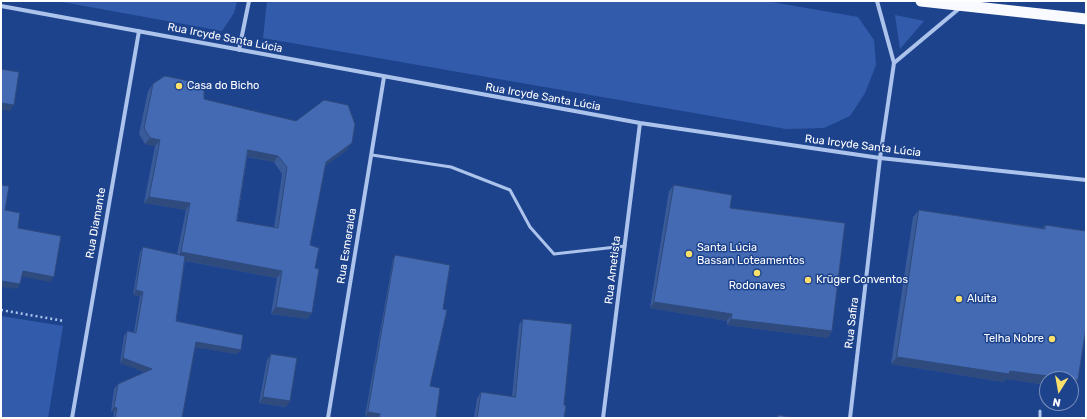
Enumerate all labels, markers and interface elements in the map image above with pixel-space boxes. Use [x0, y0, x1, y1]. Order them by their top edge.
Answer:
street label: Rua Ircyde Santa Lúcia [166, 20, 284, 56]
place label: Casa do Bicho [187, 79, 259, 93]
street label: Rua Ircyde Santa Lúcia [484, 80, 602, 114]
marker: Casa do Bicho [174, 81, 184, 91]
street label: Rua Ircyde Santa Lúcia [804, 132, 922, 160]
street label: Rua Diamante [83, 186, 109, 260]
street label: Rua Esmeralda [335, 207, 359, 285]
street label: Rua Ametista [602, 235, 624, 305]
place label: Santa Lúcia Bassan Loteamentos [697, 241, 805, 267]
marker: Santa Lúcia Bassan Loteamentos [684, 249, 694, 259]
marker: Rodonaves [752, 268, 762, 278]
place label: Krüger Conventos [816, 273, 908, 287]
marker: Krüger Conventos [803, 275, 813, 285]
place label: Rodonaves [729, 279, 785, 293]
place label: Aluita [967, 292, 997, 306]
marker: Aluita [954, 294, 964, 304]
street label: Rua Safira [842, 297, 862, 349]
place label: Telha Nobre [984, 332, 1044, 346]
marker: Telha Nobre [1047, 334, 1057, 344]
north arrow [1039, 371, 1079, 411]
text: N [1052, 395, 1062, 409]

